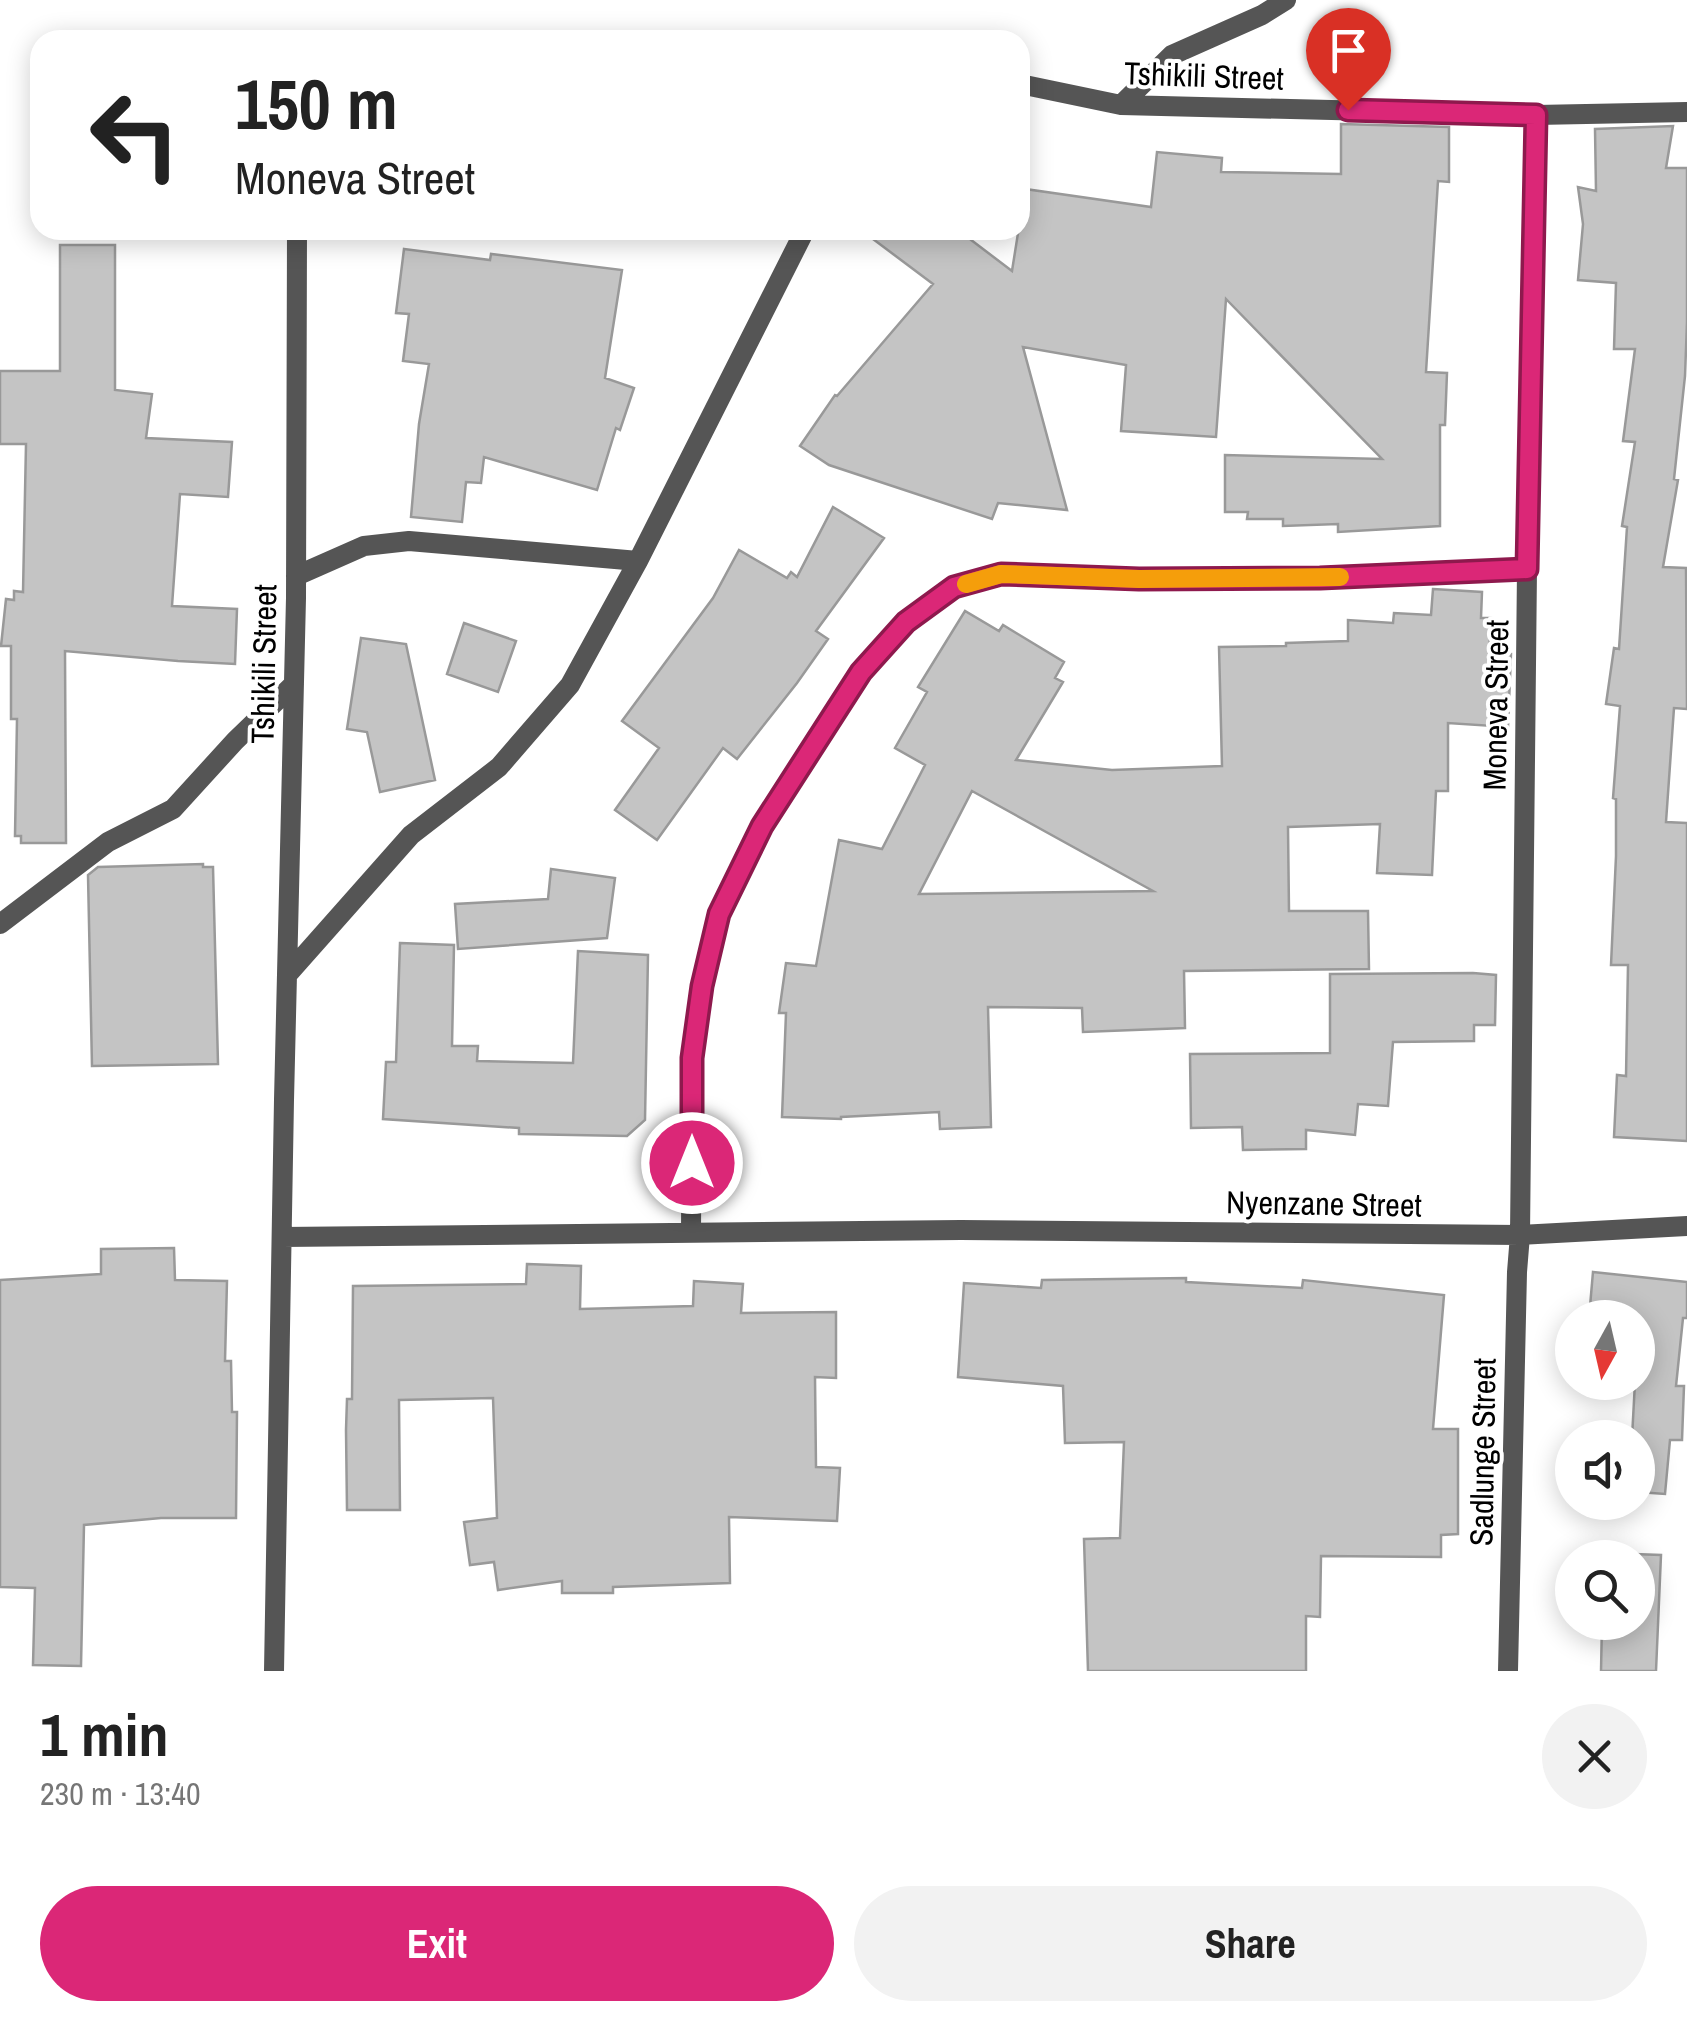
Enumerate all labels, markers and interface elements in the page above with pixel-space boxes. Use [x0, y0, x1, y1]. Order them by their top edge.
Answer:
pin [1306, 8, 1391, 111]
icon: arrive [1321, 23, 1376, 78]
street label: Tshikili Street [1123, 51, 1285, 100]
text: 150 m [235, 57, 398, 151]
icon: left [70, 70, 200, 200]
text: Moneva Street [235, 147, 475, 208]
street label: Tshikili Street [241, 584, 286, 744]
street label: Moneva Street [1473, 619, 1518, 791]
position arrow [640, 1111, 744, 1215]
street label: Nyenzane Street [1226, 1180, 1422, 1227]
north arrow [1555, 1300, 1655, 1400]
map controls [1555, 1300, 1655, 1640]
street label: Sadlunge Street [1459, 1358, 1506, 1546]
button: sound [1555, 1420, 1655, 1520]
button: search [1555, 1540, 1655, 1640]
text: 1 min [40, 1694, 169, 1775]
button: close [1542, 1704, 1647, 1809]
text: 230 m · 13:40 [40, 1772, 200, 1815]
button: Exit [40, 1886, 834, 2001]
button: Share [854, 1886, 1647, 2001]

